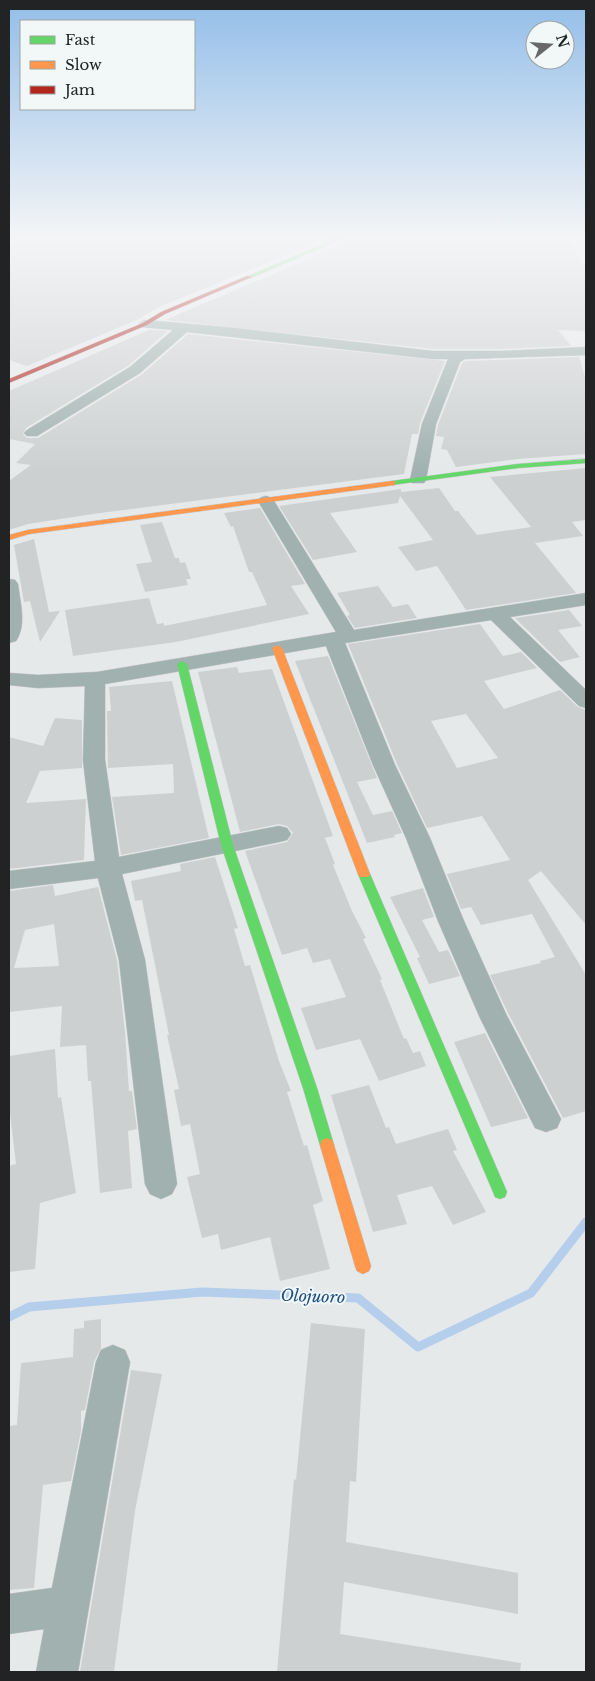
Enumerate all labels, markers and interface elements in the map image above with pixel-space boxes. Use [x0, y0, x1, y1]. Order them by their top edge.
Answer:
legend [20, 20, 195, 110]
north arrow [525, 20, 575, 70]
text: Fast [65, 30, 96, 49]
text: N [552, 32, 573, 50]
text: Slow [65, 55, 102, 74]
text: Jam [63, 80, 95, 99]
water label: Olojuoro [280, 1285, 346, 1307]

